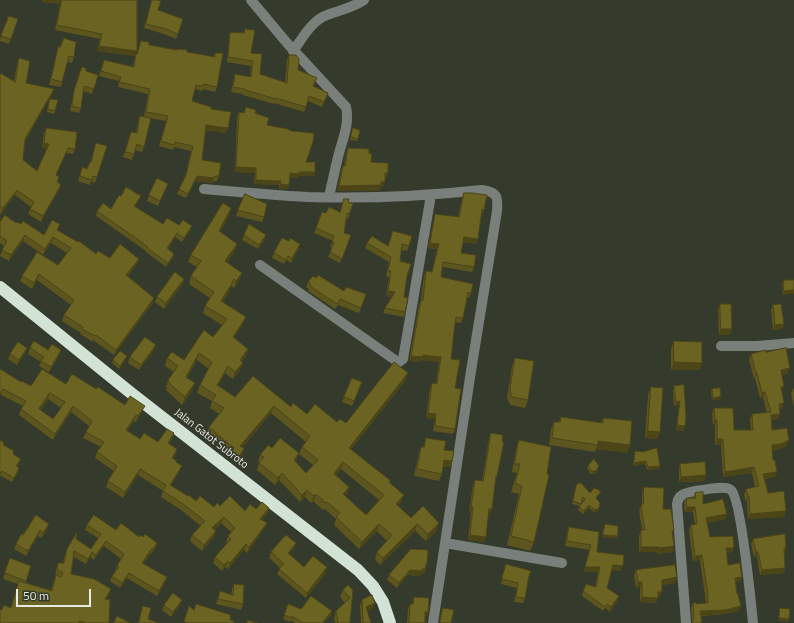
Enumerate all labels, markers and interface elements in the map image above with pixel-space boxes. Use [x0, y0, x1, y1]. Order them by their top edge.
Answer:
street label: Jalan Gatot Subroto [171, 406, 251, 472]
scale bar [18, 581, 93, 607]
text: 50 m [23, 586, 49, 605]

